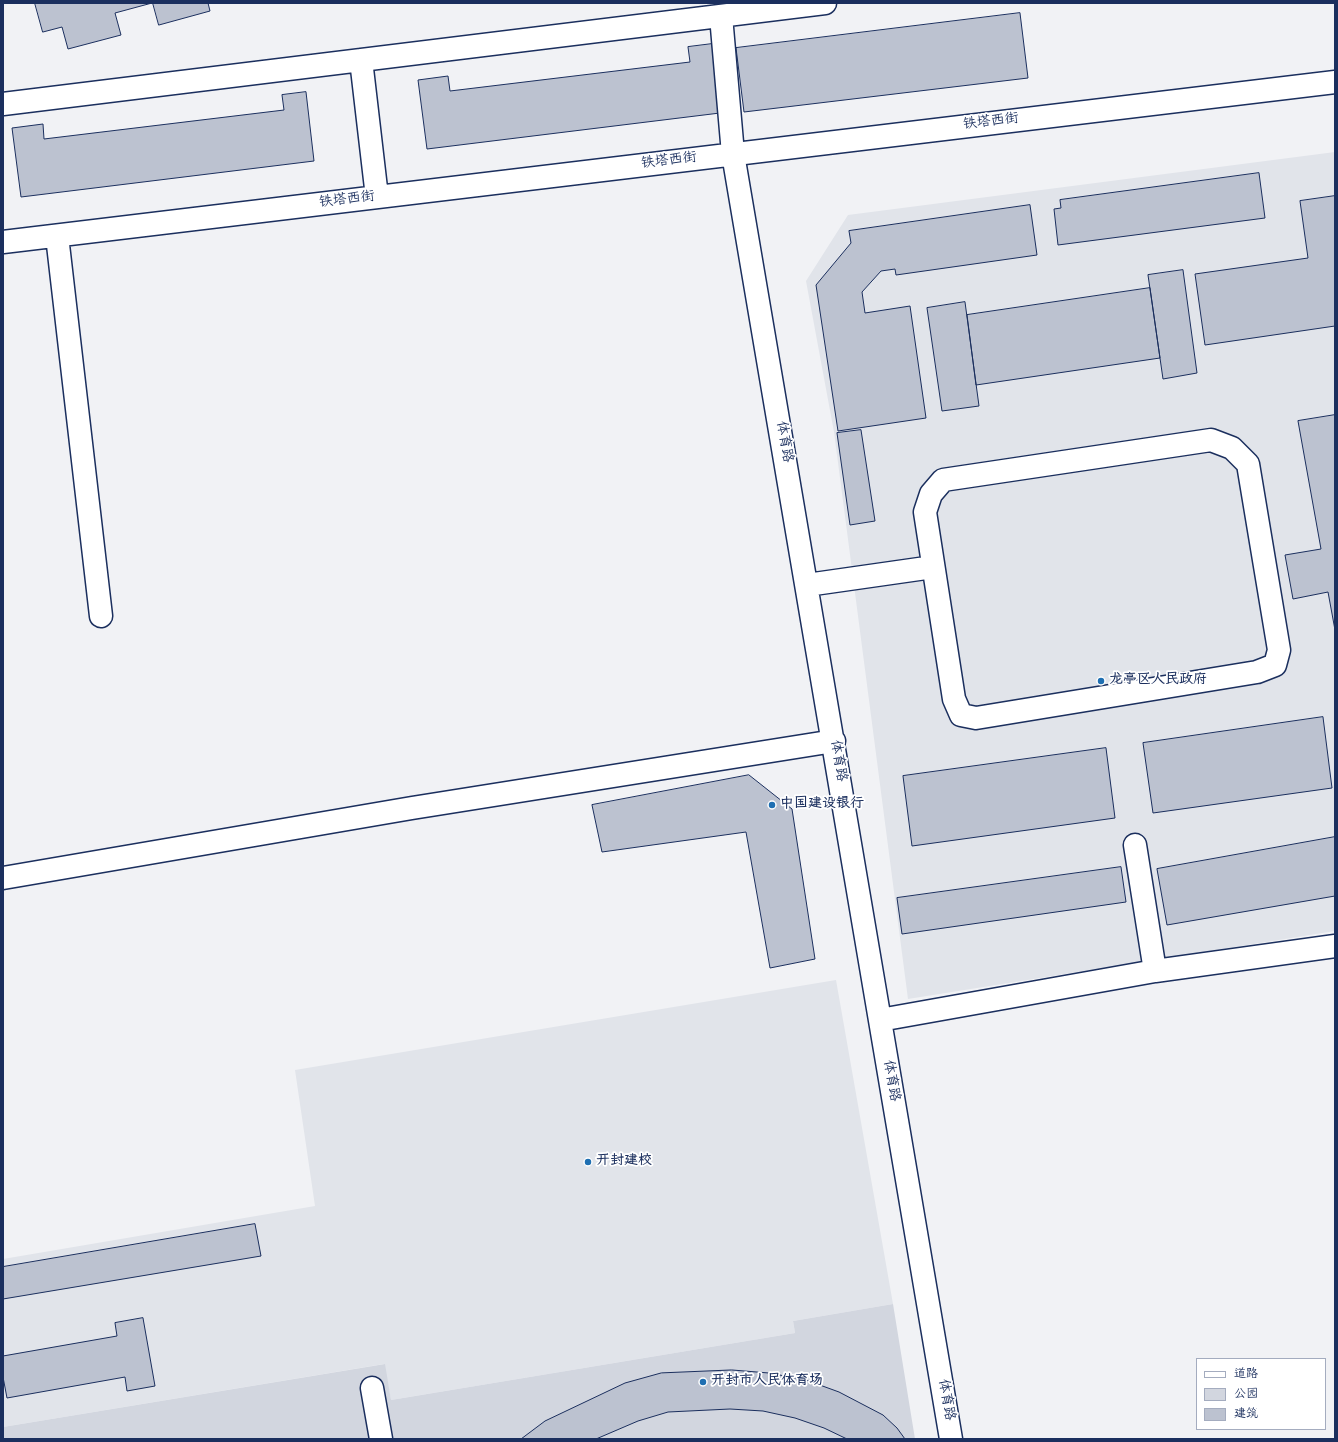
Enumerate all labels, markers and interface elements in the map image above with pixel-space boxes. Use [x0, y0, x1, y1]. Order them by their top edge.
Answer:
street label: 铁塔西街 [962, 111, 1020, 135]
street label: 铁塔西街 [640, 150, 698, 174]
street label: 铁塔西街 [318, 189, 376, 213]
street label: 体育路 [771, 420, 795, 464]
place label: 龙亭区人民政府 [1109, 673, 1207, 689]
marker: 龙亭区人民政府 [1096, 676, 1106, 686]
street label: 体育路 [825, 739, 849, 783]
place label: 中国建设银行 [780, 797, 864, 813]
marker: 中国建设银行 [767, 800, 777, 810]
street label: 体育路 [878, 1059, 902, 1103]
place label: 开封建校 [596, 1154, 652, 1170]
marker: 开封建校 [583, 1157, 593, 1167]
legend [1196, 1358, 1326, 1430]
text: 道路 [1234, 1366, 1258, 1383]
place label: 开封市人民体育场 [711, 1374, 823, 1390]
marker: 开封市人民体育场 [698, 1377, 708, 1387]
street label: 体育路 [933, 1378, 957, 1422]
text: 公园 [1234, 1386, 1258, 1403]
text: 建筑 [1234, 1406, 1258, 1423]

